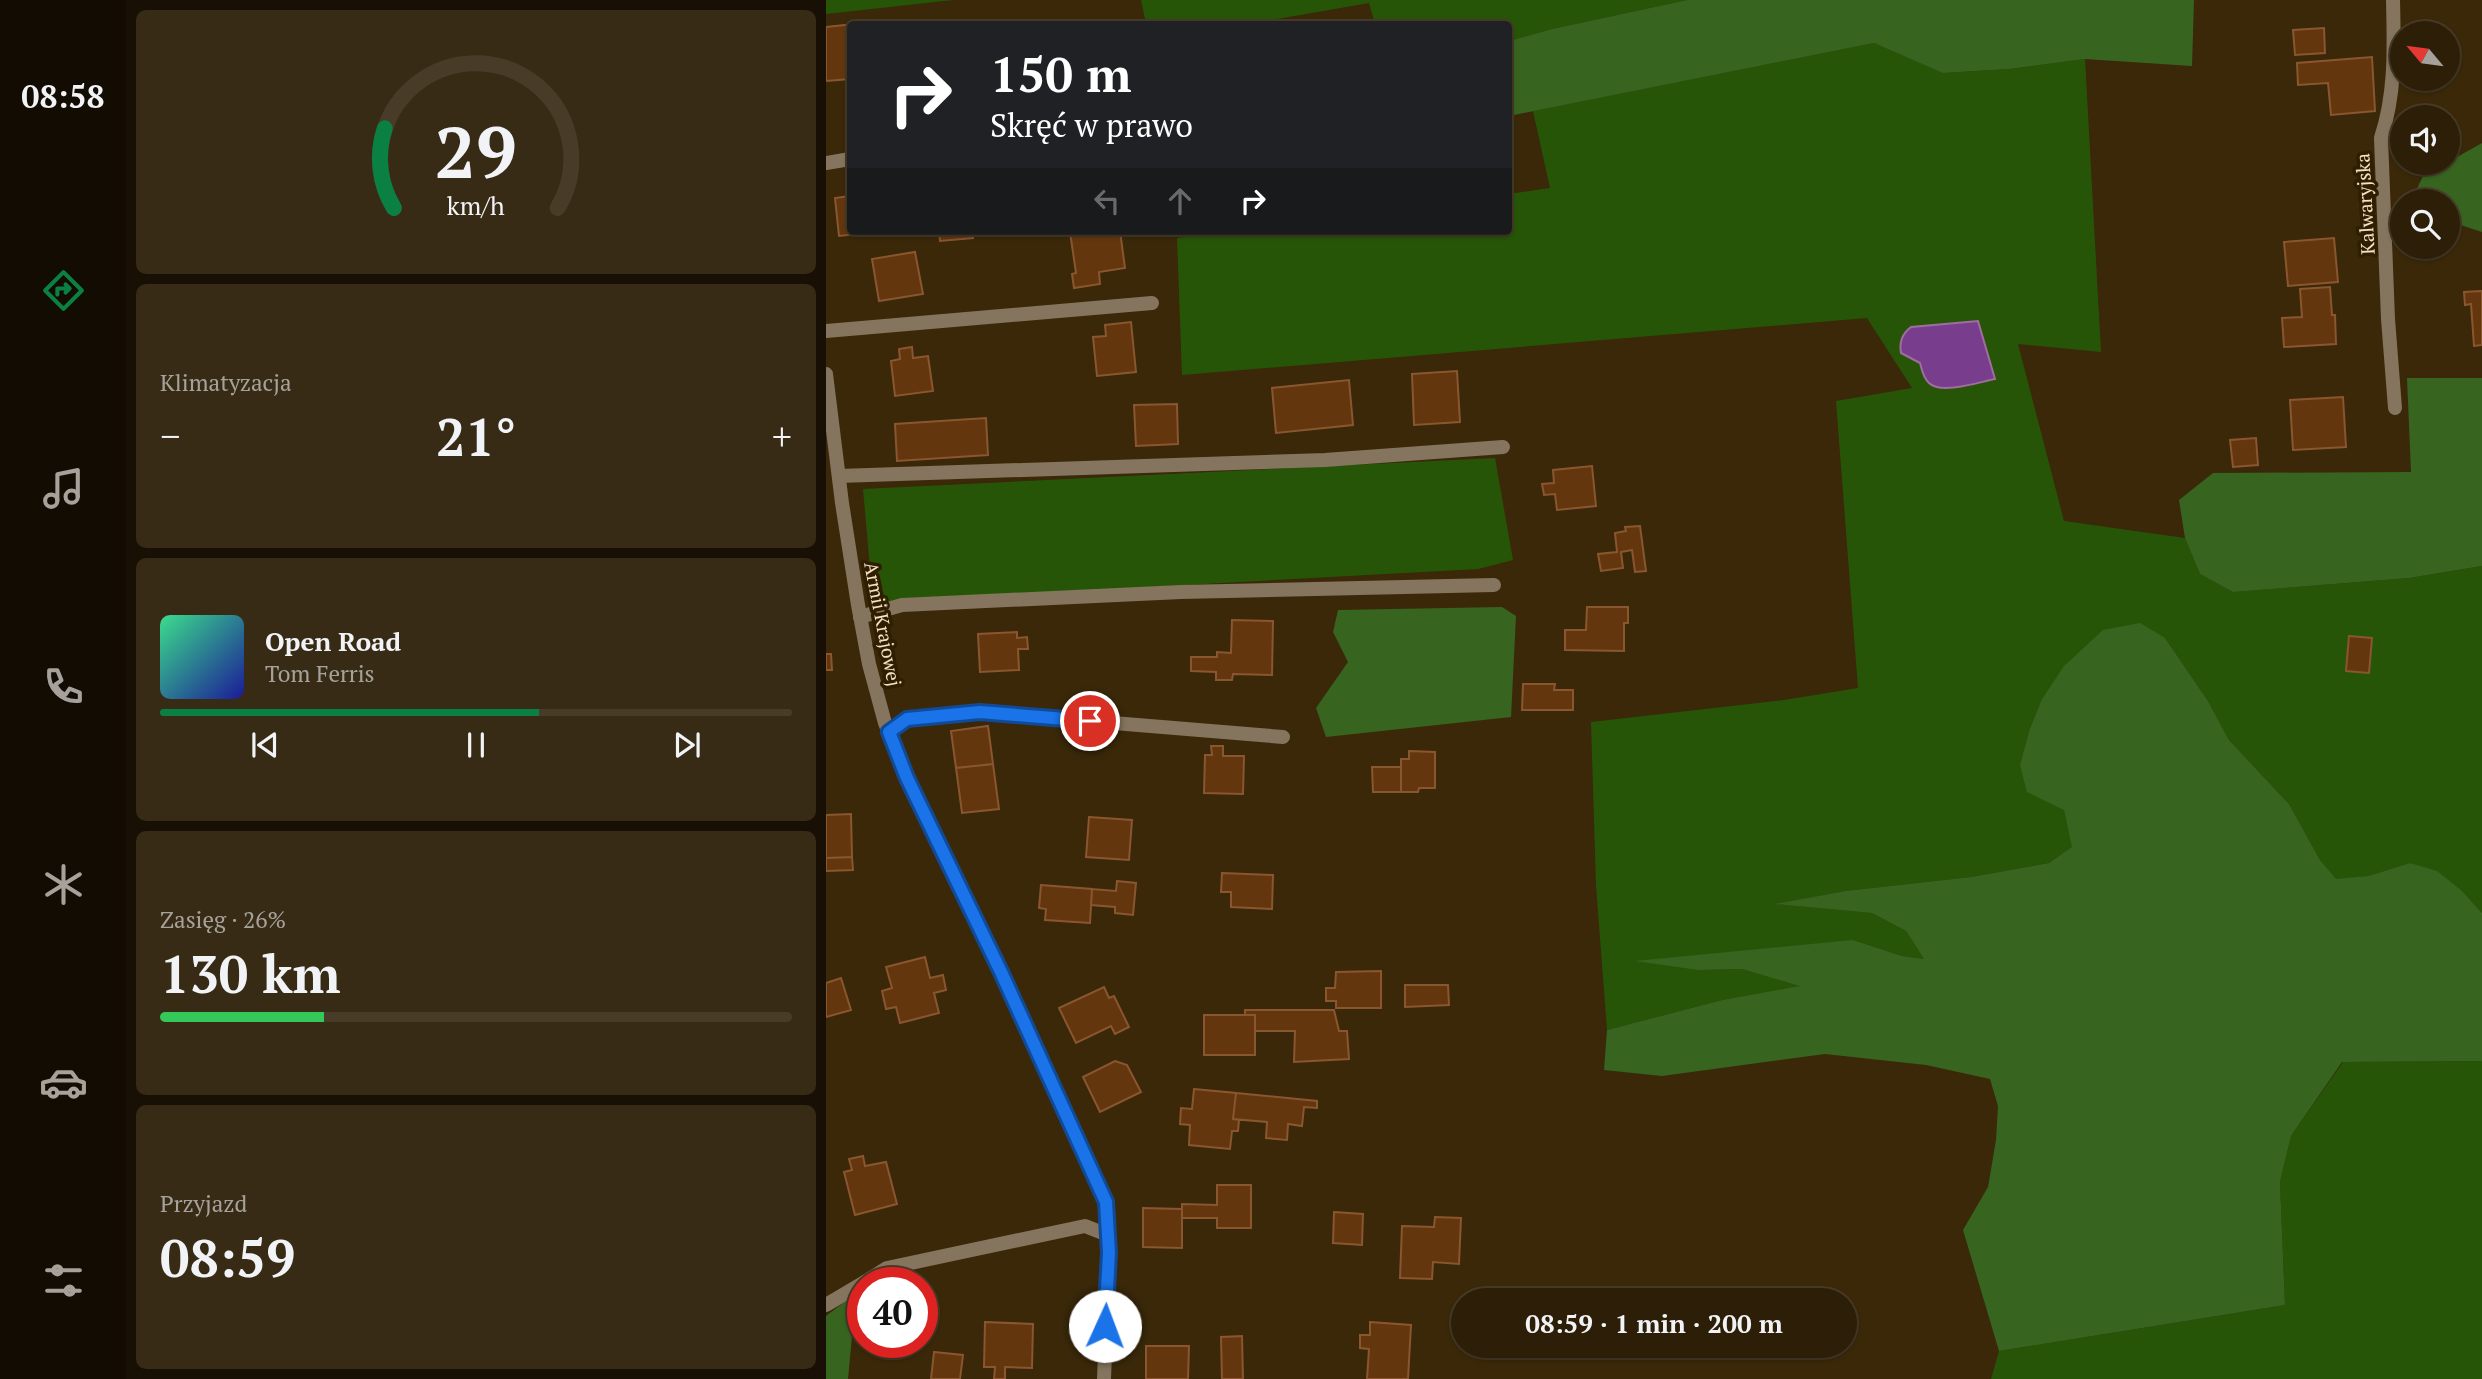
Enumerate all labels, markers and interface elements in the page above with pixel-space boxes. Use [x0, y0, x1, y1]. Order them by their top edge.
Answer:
north arrow [2390, 21, 2460, 91]
map controls [2390, 21, 2460, 259]
text: 150 m [990, 41, 1132, 106]
icon: right [875, 49, 966, 140]
text: 08:58 [21, 75, 105, 117]
text: 29 [435, 102, 517, 199]
text: Skręć w prawo [990, 104, 1193, 146]
button: sound [2390, 105, 2460, 175]
street label: Kalwaryjska [2349, 152, 2380, 255]
icon: left [1088, 182, 1126, 220]
icon: ahead [1161, 182, 1199, 220]
icon: right [1234, 182, 1272, 220]
text: km/h [447, 189, 505, 222]
button: search [2390, 189, 2460, 259]
icon: directions [39, 266, 88, 315]
text: Klimatyzacja [160, 367, 292, 398]
text: 21° [436, 402, 516, 471]
text: − [160, 411, 180, 461]
text: + [772, 411, 792, 461]
icon: music [39, 464, 88, 513]
street label: Armii Krajowej [859, 560, 908, 688]
text: Open Road [265, 624, 401, 658]
text: Tom Ferris [265, 658, 375, 689]
icon: phone [39, 662, 88, 711]
pin [1060, 691, 1120, 751]
icon: arrive [1071, 702, 1109, 740]
icon: previous [246, 726, 284, 764]
icon: pause [457, 726, 495, 764]
icon: next [668, 726, 706, 764]
icon: climate [39, 860, 88, 909]
text: Zasięg · 26% [160, 904, 286, 935]
text: 130 km [160, 939, 341, 1008]
icon: car [39, 1058, 88, 1107]
text: Przyjazd [160, 1188, 247, 1219]
text: 08:59 [160, 1223, 295, 1292]
icon: filters [39, 1256, 88, 1305]
speed limit sign: 40 [847, 1267, 938, 1358]
position arrow [1068, 1289, 1142, 1363]
text: 08:59 · 1 min · 200 m [1525, 1306, 1783, 1340]

